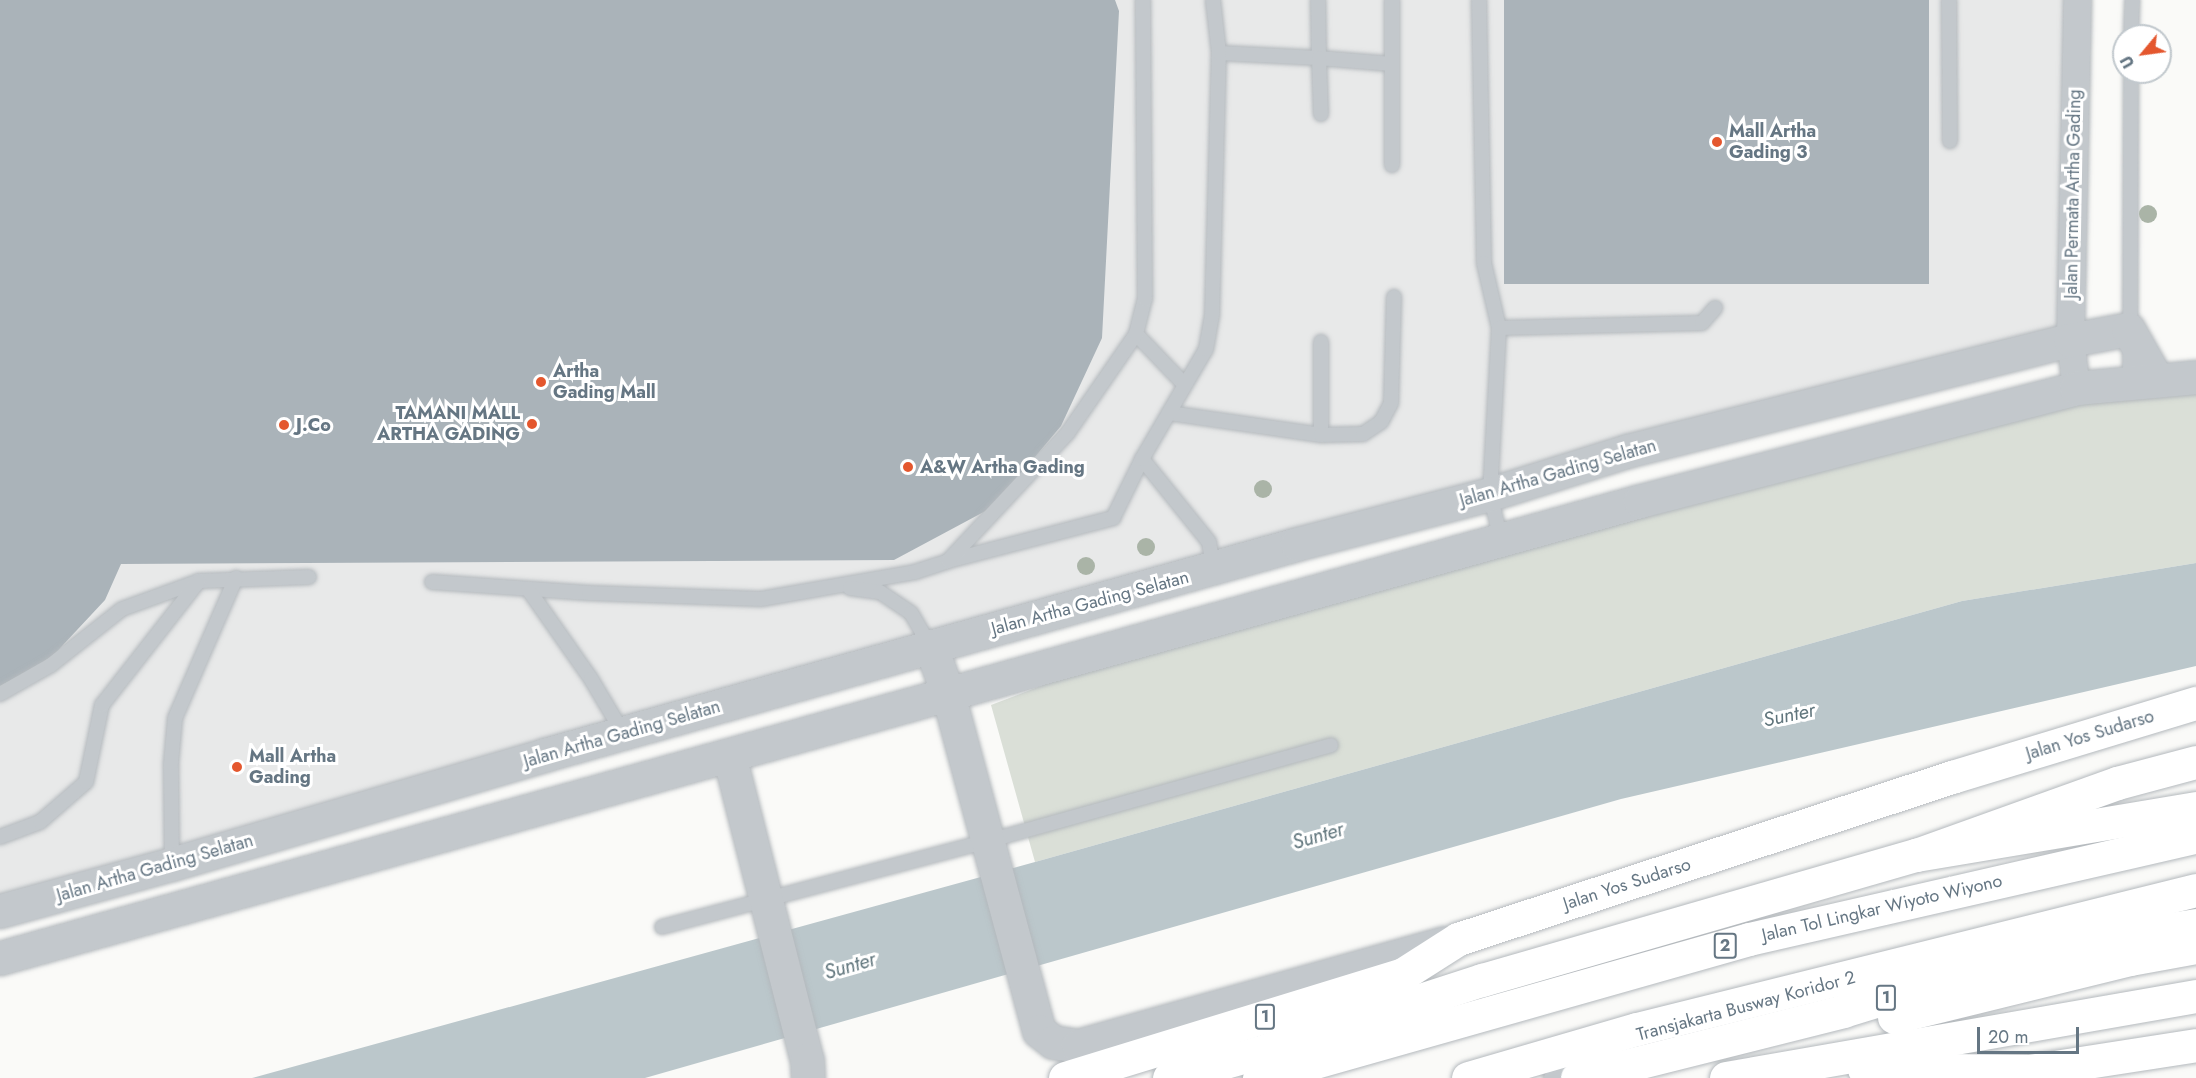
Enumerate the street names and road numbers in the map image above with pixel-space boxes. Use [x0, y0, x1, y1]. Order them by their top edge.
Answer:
street label: Jalan Permata Artha Gading [2060, 89, 2086, 299]
street label: Jalan Artha Gading Selatan [1457, 435, 1659, 511]
street label: Jalan Artha Gading Selatan [989, 566, 1191, 640]
street label: Jalan Artha Gading Selatan [521, 696, 723, 772]
street label: Jalan Yos Sudarso [2023, 705, 2157, 765]
street label: Jalan Artha Gading Selatan [54, 830, 256, 906]
street label: Jalan Yos Sudarso [1560, 853, 1694, 915]
street label: Jalan Tol Lingkar Wiyoto Wiyono [1760, 870, 2004, 946]
road number: 2 [1713, 933, 1737, 959]
street label: Transjakarta Busway Koridor 2 [1634, 966, 1858, 1046]
road number: 1 [1876, 985, 1896, 1011]
road number: 1 [1254, 1004, 1276, 1030]

